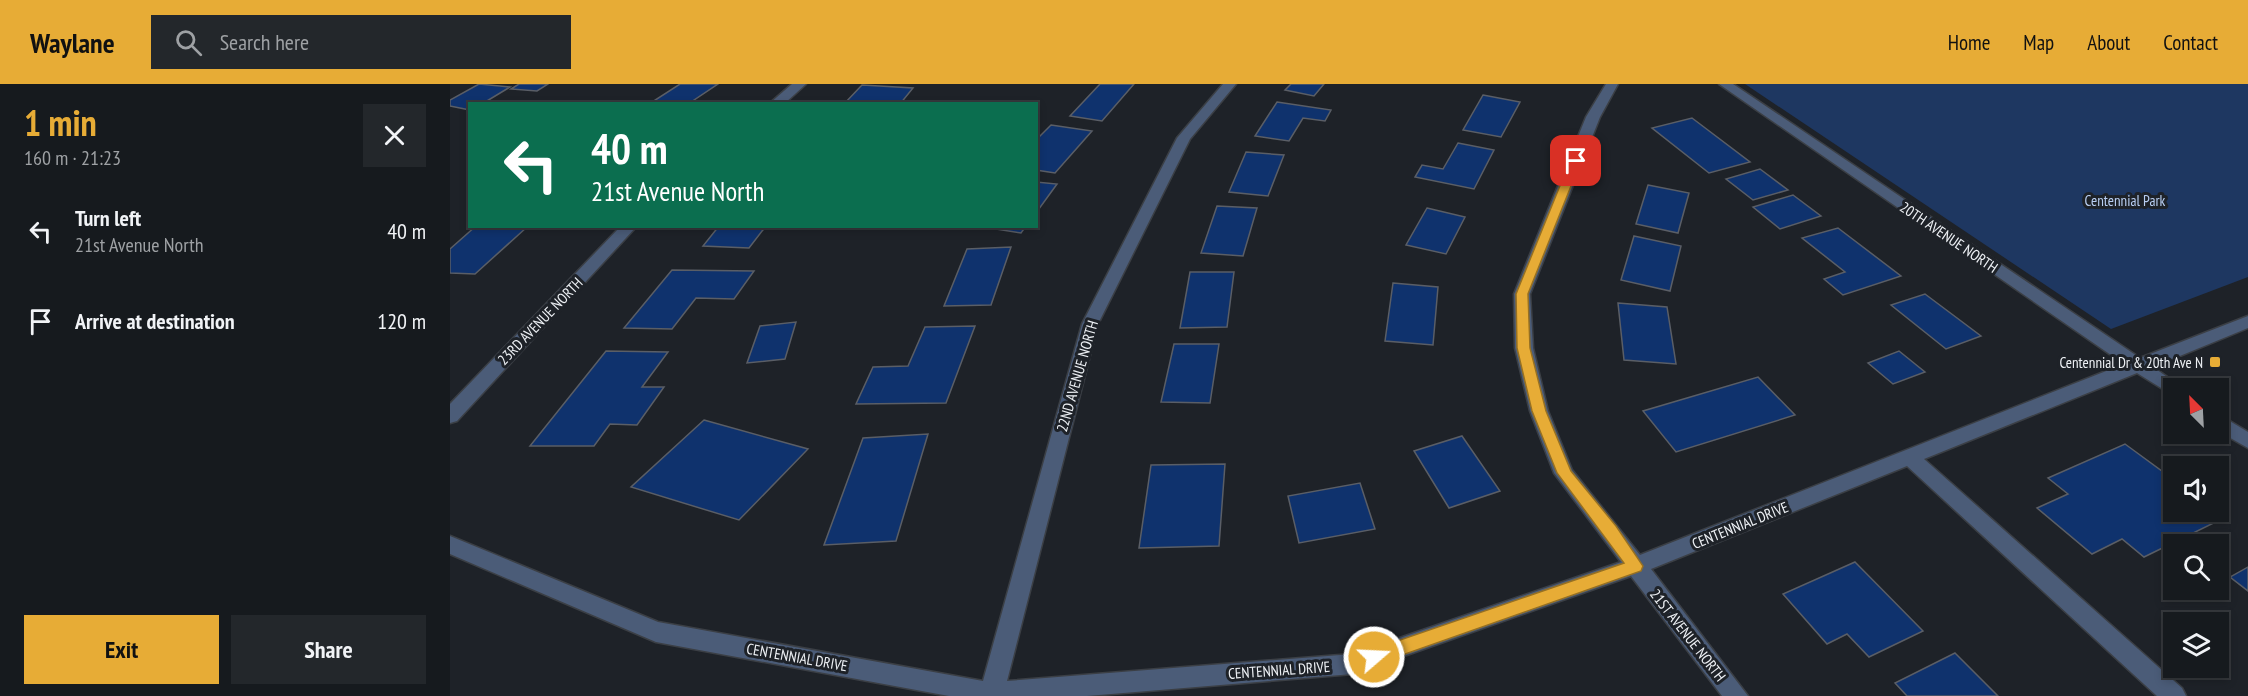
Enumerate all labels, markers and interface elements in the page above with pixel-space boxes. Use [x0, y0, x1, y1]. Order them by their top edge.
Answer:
search box [151, 15, 571, 69]
text: Waylane [30, 24, 115, 61]
icon: search [172, 26, 205, 59]
text: Search here [220, 28, 309, 56]
text: Home [1948, 29, 1990, 56]
text: Map [2023, 29, 2054, 56]
text: About [2087, 29, 2130, 56]
text: Contact [2163, 29, 2218, 56]
text: 1 min [24, 99, 97, 146]
button: close [363, 104, 426, 167]
text: 40 m [591, 121, 668, 176]
icon: left [492, 126, 570, 204]
pin [1550, 135, 1601, 186]
icon: arrive [1559, 144, 1592, 177]
text: 160 m · 21:23 [24, 145, 121, 171]
text: 21st Avenue North [591, 174, 764, 208]
park label: Centennial Park [2085, 191, 2166, 210]
street label: 20TH AVENUE NORTH [1896, 197, 2002, 277]
text: Turn left [75, 204, 141, 232]
icon: left [24, 215, 57, 248]
text: 40 m [387, 217, 426, 245]
text: 21st Avenue North [75, 232, 203, 258]
street label: 23RD AVENUE NORTH [493, 273, 587, 369]
icon: arrive [24, 305, 57, 338]
text: Arrive at destination [75, 307, 235, 335]
text: 120 m [377, 307, 426, 335]
street label: 22ND AVENUE NORTH [1052, 318, 1102, 434]
place label: Centennial Dr & 20th Ave N [2059, 353, 2203, 372]
marker: Centennial Dr & 20th Ave N [2208, 355, 2222, 369]
north arrow [2163, 378, 2229, 444]
map controls [2163, 378, 2229, 678]
button: sound [2163, 456, 2229, 522]
street label: CENTENNIAL DRIVE [1689, 497, 1791, 553]
button: search [2163, 534, 2229, 600]
street label: 21ST AVENUE NORTH [1646, 585, 1730, 685]
button: layers [2163, 612, 2229, 678]
button: Exit [24, 615, 219, 684]
button: Share [231, 615, 426, 684]
position arrow [1342, 625, 1406, 689]
street label: CENTENNIAL DRIVE [745, 639, 849, 675]
street label: CENTENNIAL DRIVE [1227, 657, 1331, 683]

